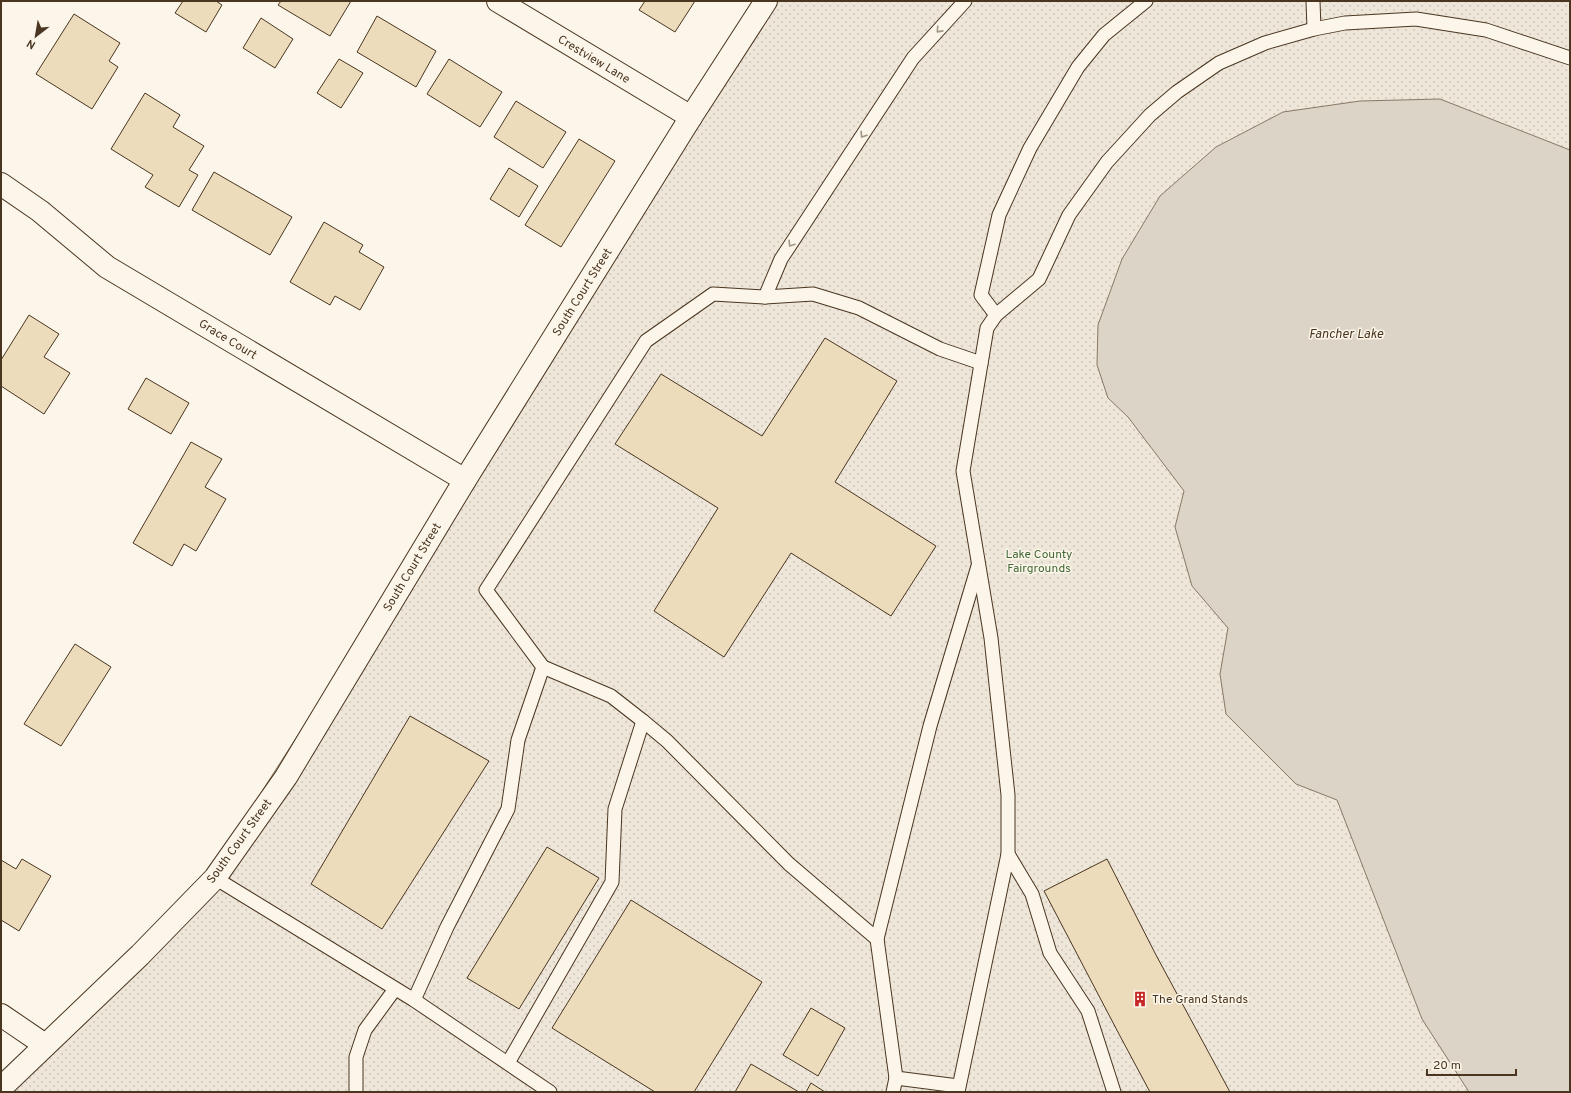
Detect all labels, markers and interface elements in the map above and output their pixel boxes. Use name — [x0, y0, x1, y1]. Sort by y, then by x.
north arrow — [16, 16, 56, 56]
one-way arrow — [936, 25, 943, 33]
street label: Crestview Lane — [554, 32, 633, 88]
text: N — [24, 36, 38, 52]
one-way arrow — [860, 131, 867, 138]
one-way arrow — [789, 239, 796, 246]
street label: South Court Street — [549, 246, 616, 340]
street label: Grace Court — [195, 316, 260, 364]
water label: Fancher Lake — [1309, 327, 1383, 343]
street label: South Court Street — [380, 520, 446, 615]
park label: Lake County Fairgrounds — [1006, 547, 1072, 577]
street label: South Court Street — [204, 796, 276, 887]
building icon: The Grand Stands — [1131, 990, 1149, 1008]
place label: The Grand Stands — [1152, 992, 1248, 1008]
scale bar — [1427, 1051, 1516, 1077]
text: 20 m — [1433, 1058, 1461, 1074]

